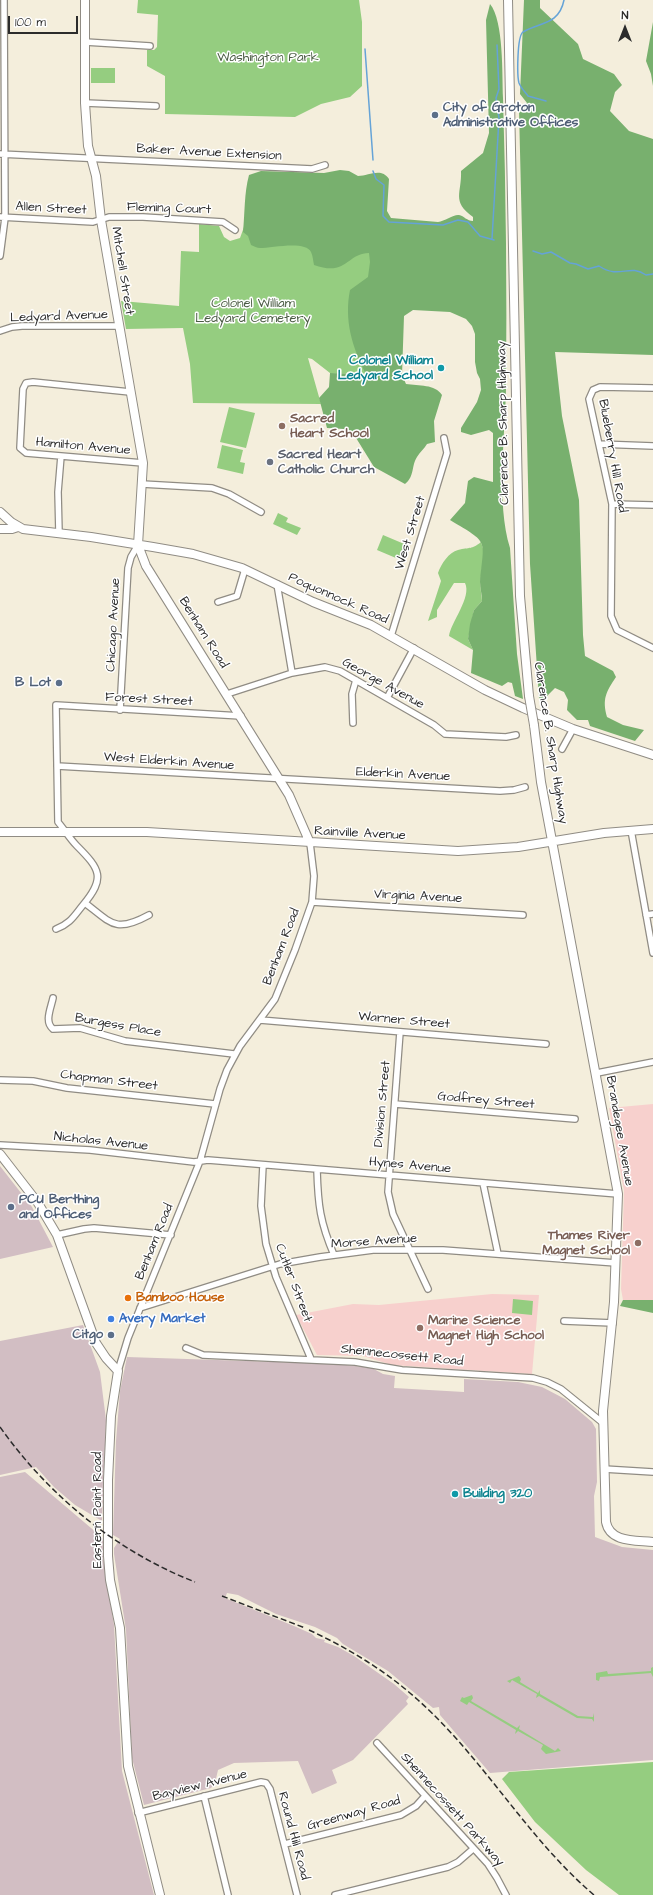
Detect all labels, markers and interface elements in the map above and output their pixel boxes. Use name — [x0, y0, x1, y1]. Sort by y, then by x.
scale bar — [10, 8, 80, 34]
north arrow — [605, 8, 645, 48]
text: N — [622, 8, 628, 23]
text: 100 m — [15, 14, 46, 31]
park label: Washington Park — [217, 50, 319, 66]
place label: City of Groton Administrative Offices — [443, 100, 578, 131]
marker: City of Groton Administrative Offices — [430, 110, 440, 120]
street label: Baker Avenue Extension — [136, 141, 282, 165]
street label: Allen Street — [15, 199, 87, 219]
street label: Fleming Court — [127, 200, 211, 218]
street label: Mitchell Street — [107, 226, 137, 316]
park label: Colonel William Ledyard Cemetery — [195, 296, 311, 327]
street label: Ledyard Avenue — [10, 307, 108, 327]
street label: Clarence B. Sharp Highway — [495, 341, 513, 505]
place label: Colonel William Ledyard School — [338, 353, 433, 384]
marker: Colonel William Ledyard School — [436, 363, 446, 373]
street label: Blueberry Hill Road — [594, 398, 630, 514]
place label: Sacred Heart School — [290, 411, 369, 442]
marker: Sacred Heart School — [277, 421, 287, 431]
street label: Hamilton Avenue — [35, 435, 131, 459]
place label: Sacred Heart Catholic Church — [278, 447, 374, 478]
marker: Sacred Heart Catholic Church — [265, 457, 275, 467]
street label: West Street — [392, 494, 430, 572]
street label: Poquonnock Road — [286, 570, 390, 628]
street label: Chicago Avenue — [104, 578, 124, 672]
street label: Benham Road — [175, 595, 231, 671]
street label: George Avenue — [339, 655, 427, 713]
street label: Clarence B. Sharp Highway — [530, 661, 570, 825]
place label: B Lot — [15, 675, 51, 691]
marker: B Lot — [54, 678, 64, 688]
street label: Forest Street — [105, 690, 193, 710]
street label: West Elderkin Avenue — [103, 750, 235, 774]
street label: Elderkin Avenue — [355, 765, 451, 785]
street label: Rainville Avenue — [314, 824, 406, 844]
street label: Virginia Avenue — [373, 887, 463, 907]
street label: Benham Road — [260, 906, 304, 988]
street label: Warner Street — [357, 1009, 451, 1033]
street label: Burgess Place — [74, 1011, 162, 1041]
street label: Division Street — [371, 1060, 395, 1148]
street label: Chapman Street — [59, 1067, 159, 1095]
street label: Brandegee Avenue — [602, 1075, 636, 1187]
street label: Godfrey Street — [437, 1089, 535, 1113]
street label: Nicholas Avenue — [53, 1129, 149, 1155]
street label: Hynes Avenue — [368, 1155, 452, 1177]
place label: PCU Berthing and Offices — [19, 1192, 99, 1223]
marker: PCU Berthing and Offices — [6, 1202, 16, 1212]
street label: Benham Road — [133, 1202, 177, 1282]
place label: Thames River Magnet School — [542, 1228, 630, 1259]
street label: Morse Avenue — [330, 1231, 418, 1253]
marker: Thames River Magnet School — [633, 1238, 643, 1248]
street label: Cutler Street — [271, 1242, 315, 1324]
place label: Bamboo House — [136, 1290, 224, 1306]
marker: Bamboo House — [123, 1293, 133, 1303]
place label: Avery Market — [119, 1311, 205, 1327]
place label: Marine Science Magnet High School — [428, 1313, 544, 1344]
marker: Avery Market — [106, 1314, 116, 1324]
marker: Marine Science Magnet High School — [415, 1323, 425, 1333]
place label: Citgo — [73, 1327, 103, 1343]
marker: Citgo — [106, 1330, 116, 1340]
street label: Shennecossett Road — [340, 1342, 464, 1370]
street label: Eastern Point Road — [90, 1452, 106, 1568]
place label: Building 320 — [463, 1486, 532, 1502]
marker: Building 320 — [450, 1489, 460, 1499]
street label: Shennecossett Parkway — [397, 1750, 507, 1870]
street label: Bayview Avenue — [151, 1767, 249, 1805]
street label: Round Hill Road — [274, 1790, 312, 1882]
street label: Greenway Road — [306, 1793, 402, 1835]

